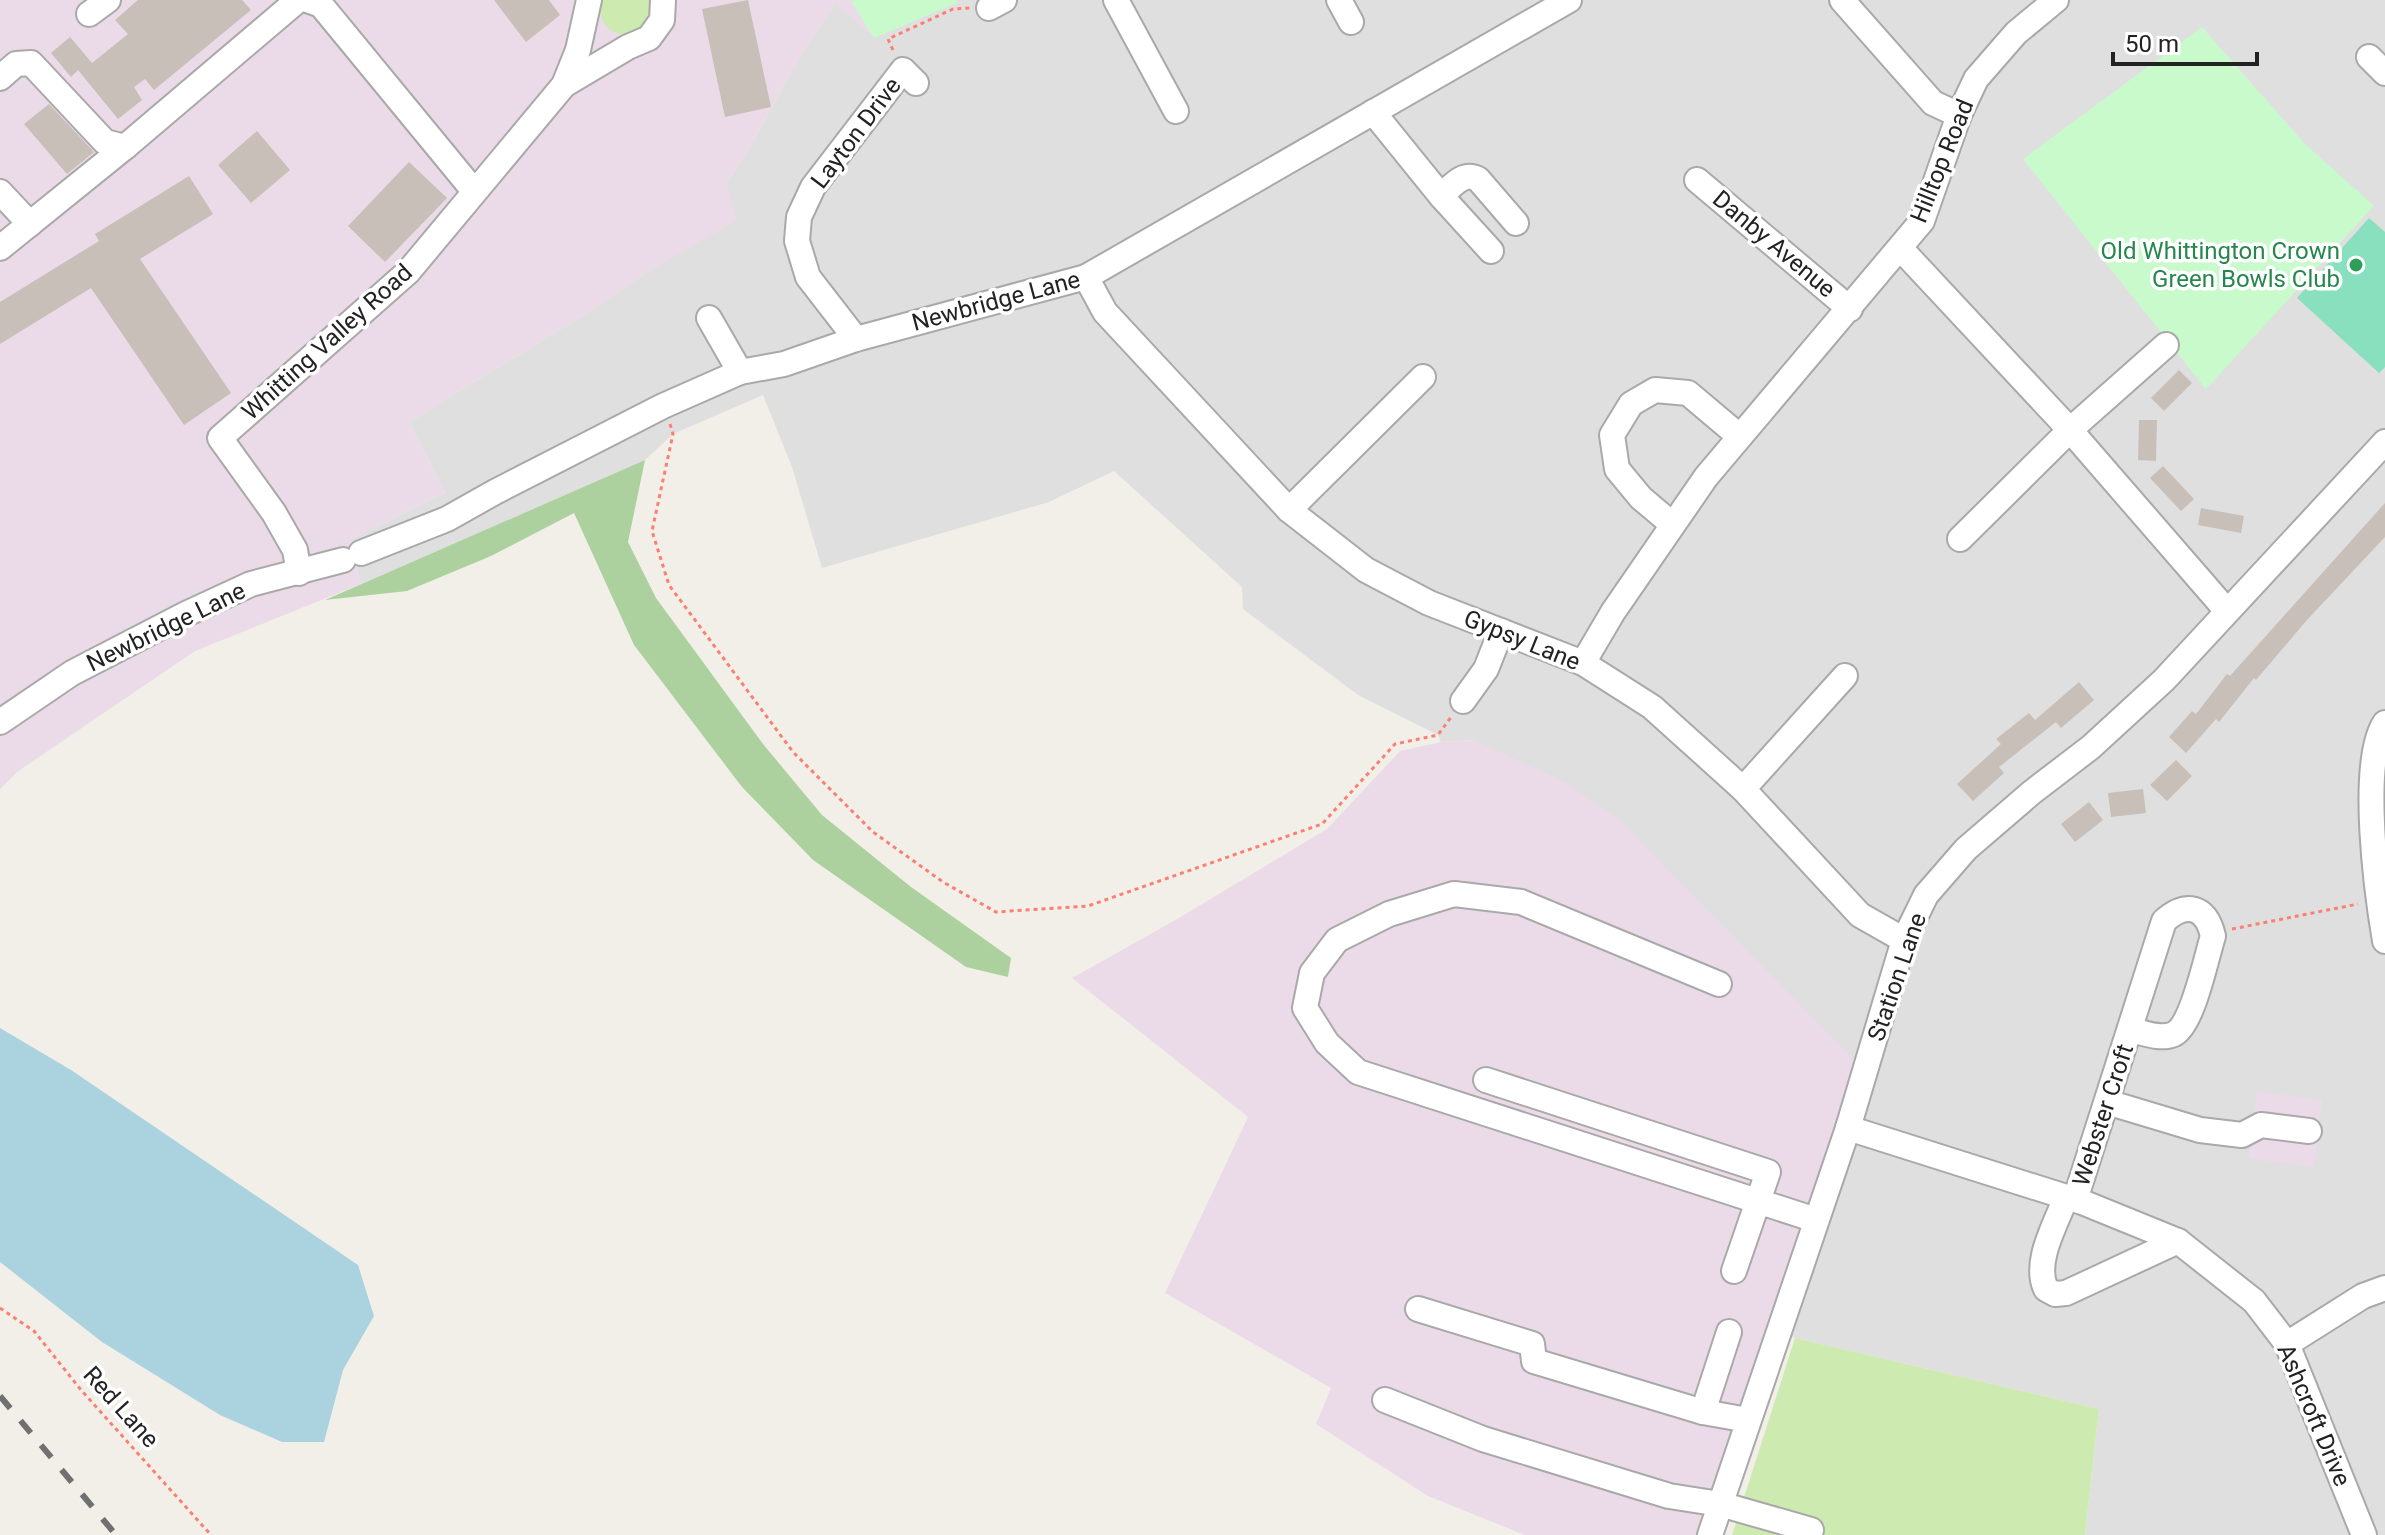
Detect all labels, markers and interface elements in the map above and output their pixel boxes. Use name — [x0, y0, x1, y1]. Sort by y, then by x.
scale bar — [2113, 16, 2257, 66]
text: 50 m — [2125, 30, 2179, 58]
street label: Layton Drive — [805, 72, 907, 194]
street label: Hilltop Road — [1905, 95, 1979, 227]
street label: Danby Avenue — [1707, 185, 1841, 303]
place label: Old Whittington Crown Green Bowls Club — [2101, 237, 2340, 293]
marker: Old Whittington Crown Green Bowls Club — [2347, 256, 2365, 274]
street label: Whitting Valley Road — [236, 258, 418, 426]
street label: Newbridge Lane — [909, 265, 1083, 337]
street label: Newbridge Lane — [82, 577, 250, 677]
street label: Gypsy Lane — [1460, 604, 1584, 676]
street label: Station Lane — [1862, 909, 1932, 1045]
street label: Webster Croft — [2067, 1040, 2139, 1190]
street label: Ashcroft Drive — [2272, 1340, 2356, 1490]
street label: Red Lane — [77, 1361, 165, 1453]

